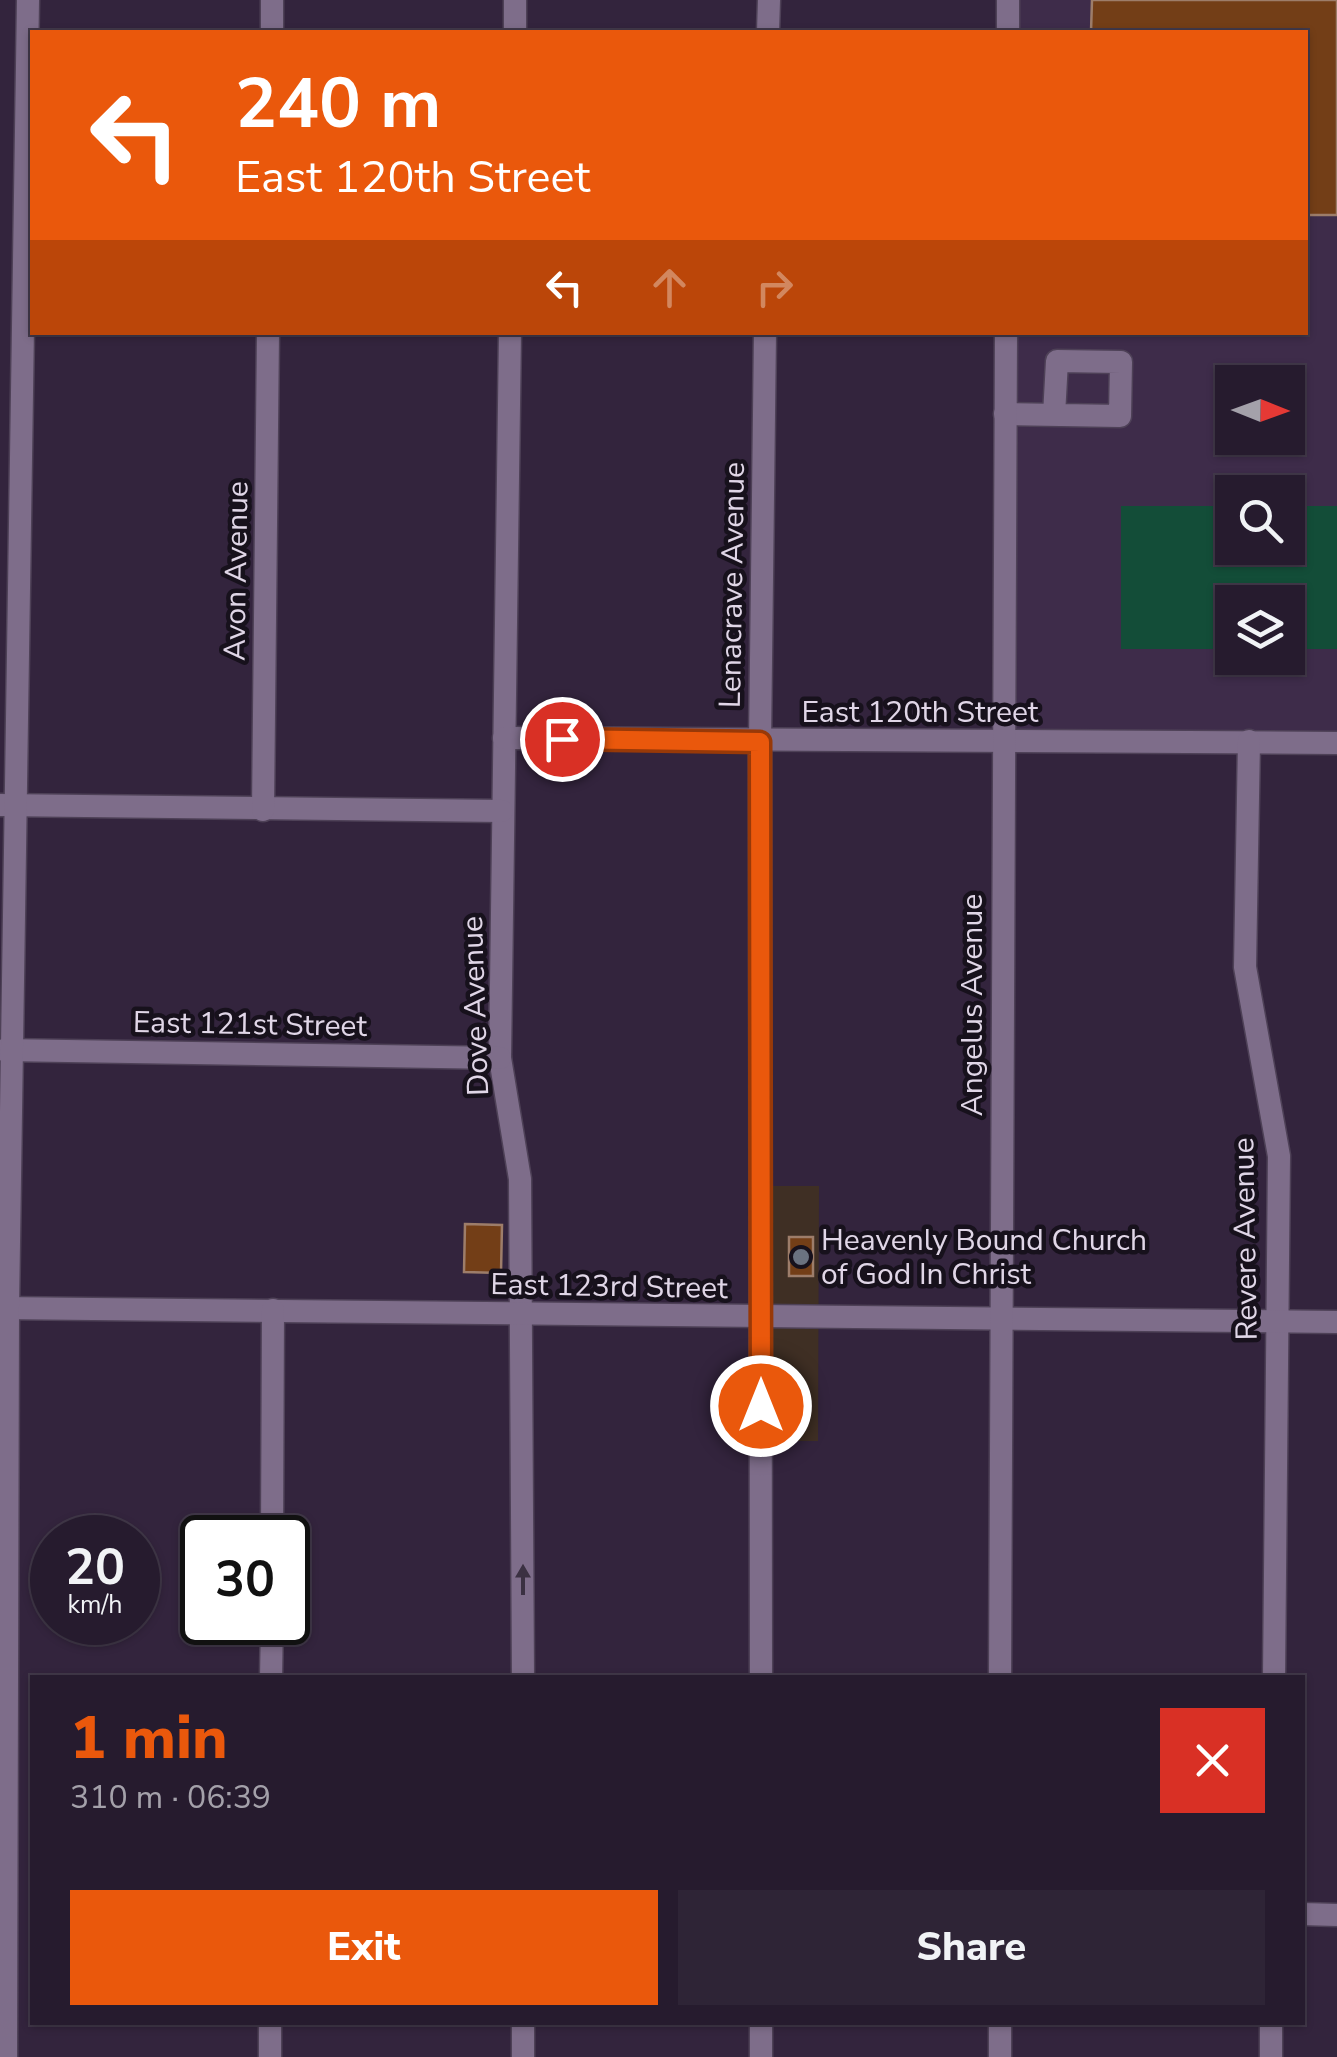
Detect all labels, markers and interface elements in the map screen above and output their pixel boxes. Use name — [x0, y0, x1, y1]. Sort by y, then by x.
text: 240 m — [235, 56, 441, 152]
icon: left — [70, 70, 200, 200]
text: East 120th Street — [235, 147, 590, 208]
icon: left — [537, 260, 592, 315]
icon: ahead — [642, 260, 697, 315]
icon: right — [747, 260, 802, 315]
north arrow — [1215, 365, 1305, 455]
map controls — [1215, 365, 1305, 675]
street label: Lenacrave Avenue — [710, 462, 755, 708]
button: search — [1215, 475, 1305, 565]
street label: Avon Avenue — [214, 481, 259, 661]
button: layers — [1215, 585, 1305, 675]
street label: East 120th Street — [802, 692, 1039, 733]
pin — [520, 697, 605, 782]
icon: arrive — [535, 712, 590, 767]
street label: Angelus Avenue — [952, 894, 993, 1116]
street label: Dove Avenue — [452, 915, 499, 1097]
street label: East 121st Street — [133, 1002, 368, 1047]
street label: Revere Avenue — [1223, 1137, 1268, 1341]
place label: Heavenly Bound Church of God In Christ — [821, 1220, 1147, 1295]
marker: Heavenly Bound Church of God In Christ — [790, 1246, 812, 1268]
street label: East 123rd Street — [490, 1264, 728, 1309]
position arrow — [709, 1354, 813, 1458]
speed limit sign: 30 — [180, 1515, 310, 1645]
text: 20 — [65, 1533, 125, 1602]
one-way arrow — [515, 1564, 531, 1596]
text: km/h — [67, 1588, 123, 1622]
text: 1 min — [70, 1697, 228, 1779]
button: close — [1160, 1708, 1265, 1813]
text: 310 m · 06:39 — [70, 1776, 271, 1819]
button: Exit — [70, 1890, 658, 2005]
button: Share — [678, 1890, 1265, 2005]

